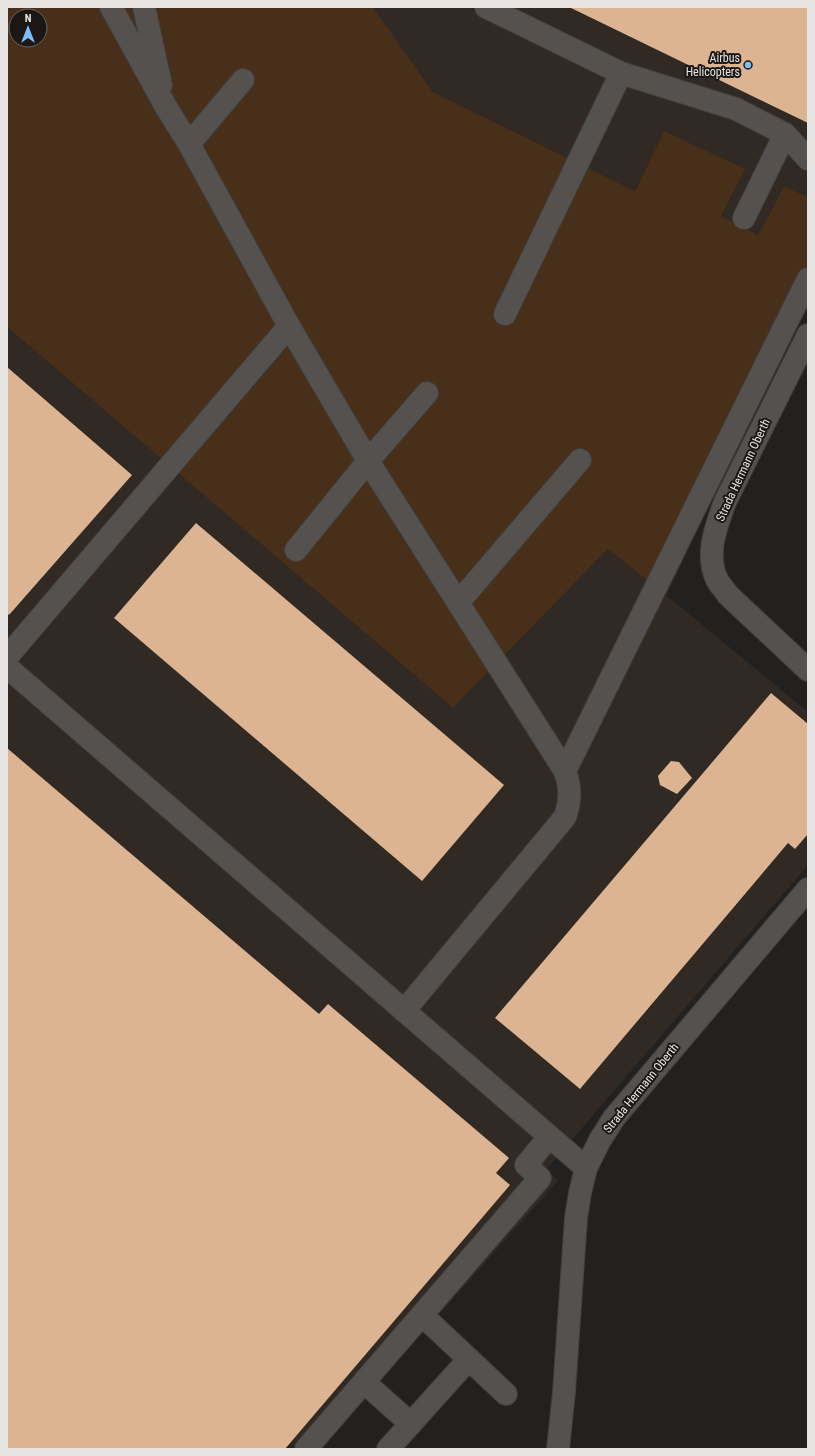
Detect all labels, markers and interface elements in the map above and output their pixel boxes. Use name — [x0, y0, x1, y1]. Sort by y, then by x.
north arrow — [8, 8, 48, 48]
text: N — [25, 12, 32, 25]
place label: Airbus Helicopters — [686, 51, 740, 79]
marker: Airbus Helicopters — [743, 60, 753, 70]
street label: Strada Hermann Oberth — [713, 416, 773, 523]
street label: Strada Hermann Oberth — [601, 1040, 682, 1136]

